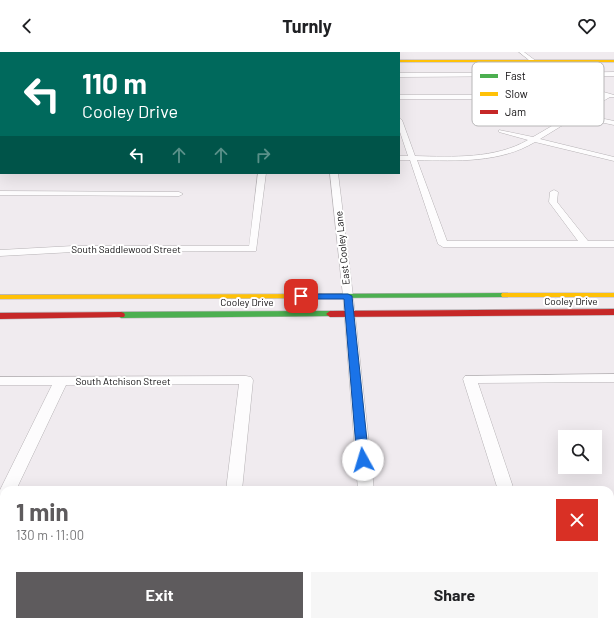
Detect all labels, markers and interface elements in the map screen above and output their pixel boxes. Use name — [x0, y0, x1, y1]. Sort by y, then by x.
icon: back — [16, 15, 38, 37]
text: Turnly — [282, 15, 332, 37]
icon: heart — [576, 15, 598, 37]
legend — [472, 62, 604, 126]
text: 110 m — [82, 66, 147, 100]
icon: left — [16, 68, 68, 120]
text: Fast — [505, 69, 526, 82]
text: Slow — [505, 87, 528, 100]
text: Cooley Drive — [82, 100, 178, 122]
text: Jam — [505, 105, 526, 118]
icon: left — [126, 144, 148, 166]
icon: ahead — [168, 144, 190, 166]
icon: ahead — [210, 144, 232, 166]
icon: right — [252, 144, 274, 166]
street label: East Cooley Lane — [332, 211, 352, 285]
street label: South Saddlewood Street — [71, 243, 181, 255]
pin — [284, 279, 318, 313]
icon: arrive — [290, 285, 312, 307]
street label: Cooley Drive — [544, 295, 598, 307]
street label: Cooley Drive — [220, 296, 274, 308]
street label: South Atchison Street — [75, 375, 171, 387]
map controls — [558, 430, 602, 474]
button: search — [558, 430, 602, 474]
position arrow — [342, 439, 384, 481]
text: 1 min — [16, 497, 69, 526]
button: close — [556, 499, 598, 541]
text: 130 m · 11:00 — [16, 527, 84, 543]
button: Exit — [16, 572, 303, 618]
button: Share — [311, 572, 598, 618]

